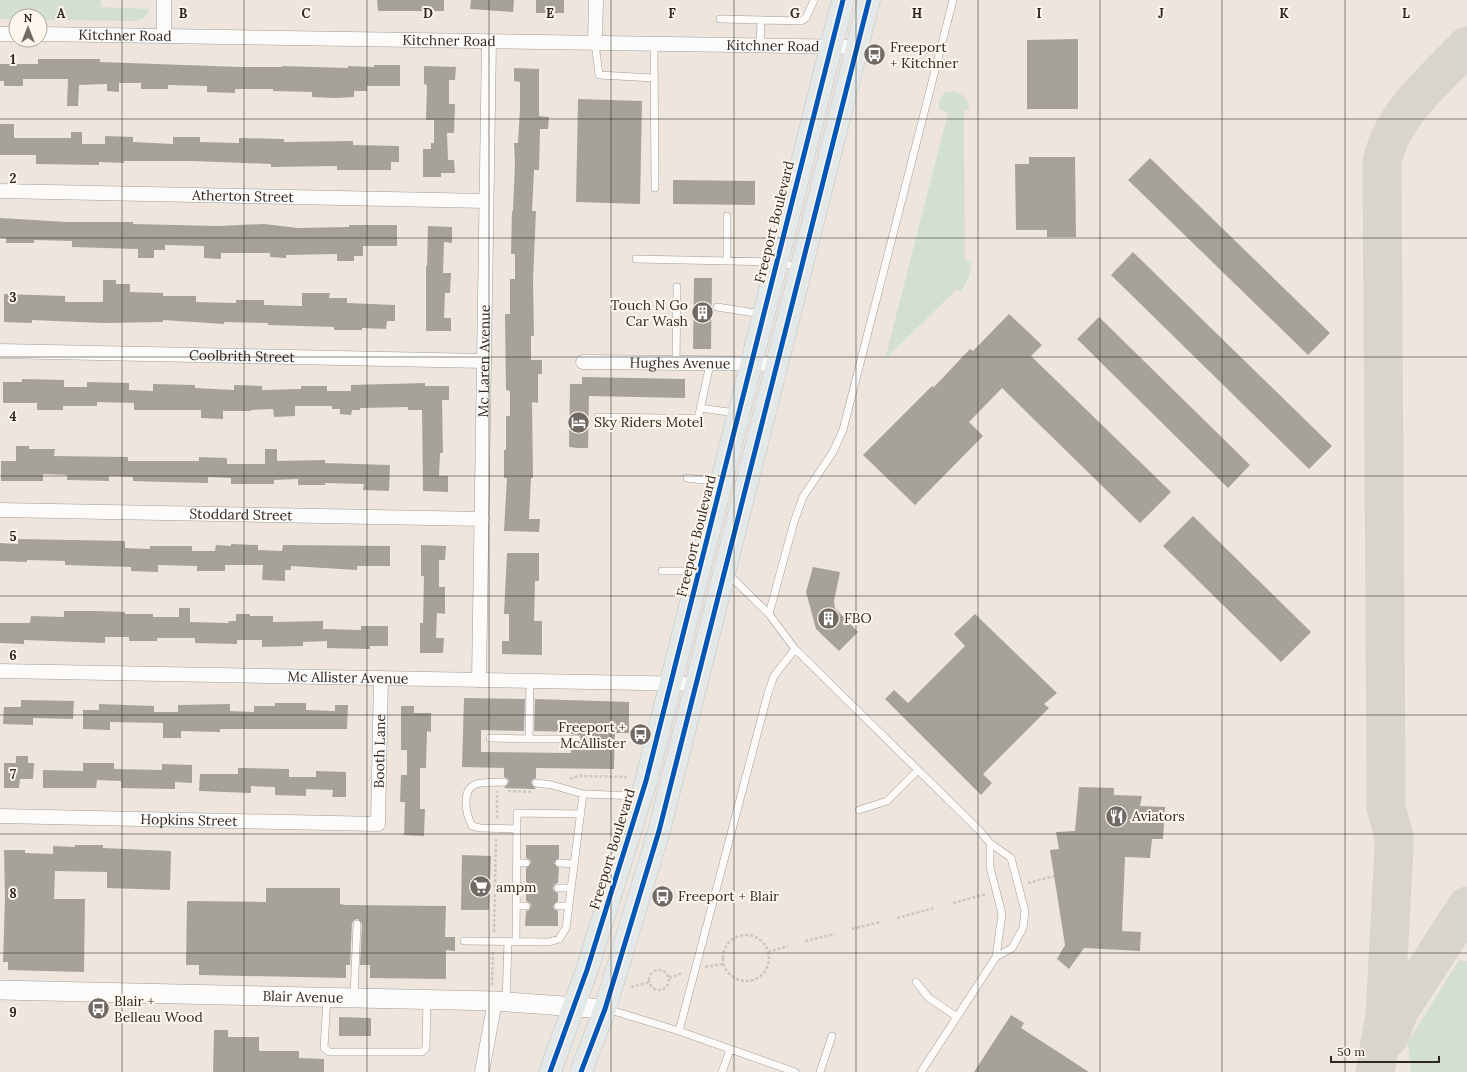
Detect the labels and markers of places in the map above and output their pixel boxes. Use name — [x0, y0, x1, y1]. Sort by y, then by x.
place label: Freeport + Kitchner — [890, 38, 958, 72]
bus stop icon: Freeport + Kitchner — [861, 42, 887, 68]
place label: Touch N Go Car Wash — [610, 296, 688, 330]
building icon: Touch N Go Car Wash — [690, 300, 716, 326]
hotel icon: Sky Riders Motel — [566, 409, 592, 435]
place label: Sky Riders Motel — [594, 413, 703, 431]
building icon: FBO — [816, 605, 842, 631]
place label: FBO — [844, 609, 872, 627]
place label: Freeport + McAllister — [558, 718, 626, 752]
bus stop icon: Freeport + McAllister — [628, 722, 654, 748]
restaurant icon: Aviators — [1103, 803, 1129, 829]
place label: Aviators — [1131, 807, 1185, 825]
supermarket icon: ampm — [467, 874, 493, 900]
place label: ampm — [496, 878, 537, 896]
bus stop icon: Freeport + Blair — [649, 883, 675, 909]
place label: Freeport + Blair — [678, 887, 779, 905]
place label: Blair + Belleau Wood — [114, 992, 203, 1026]
bus stop icon: Blair + Belleau Wood — [86, 996, 112, 1022]

